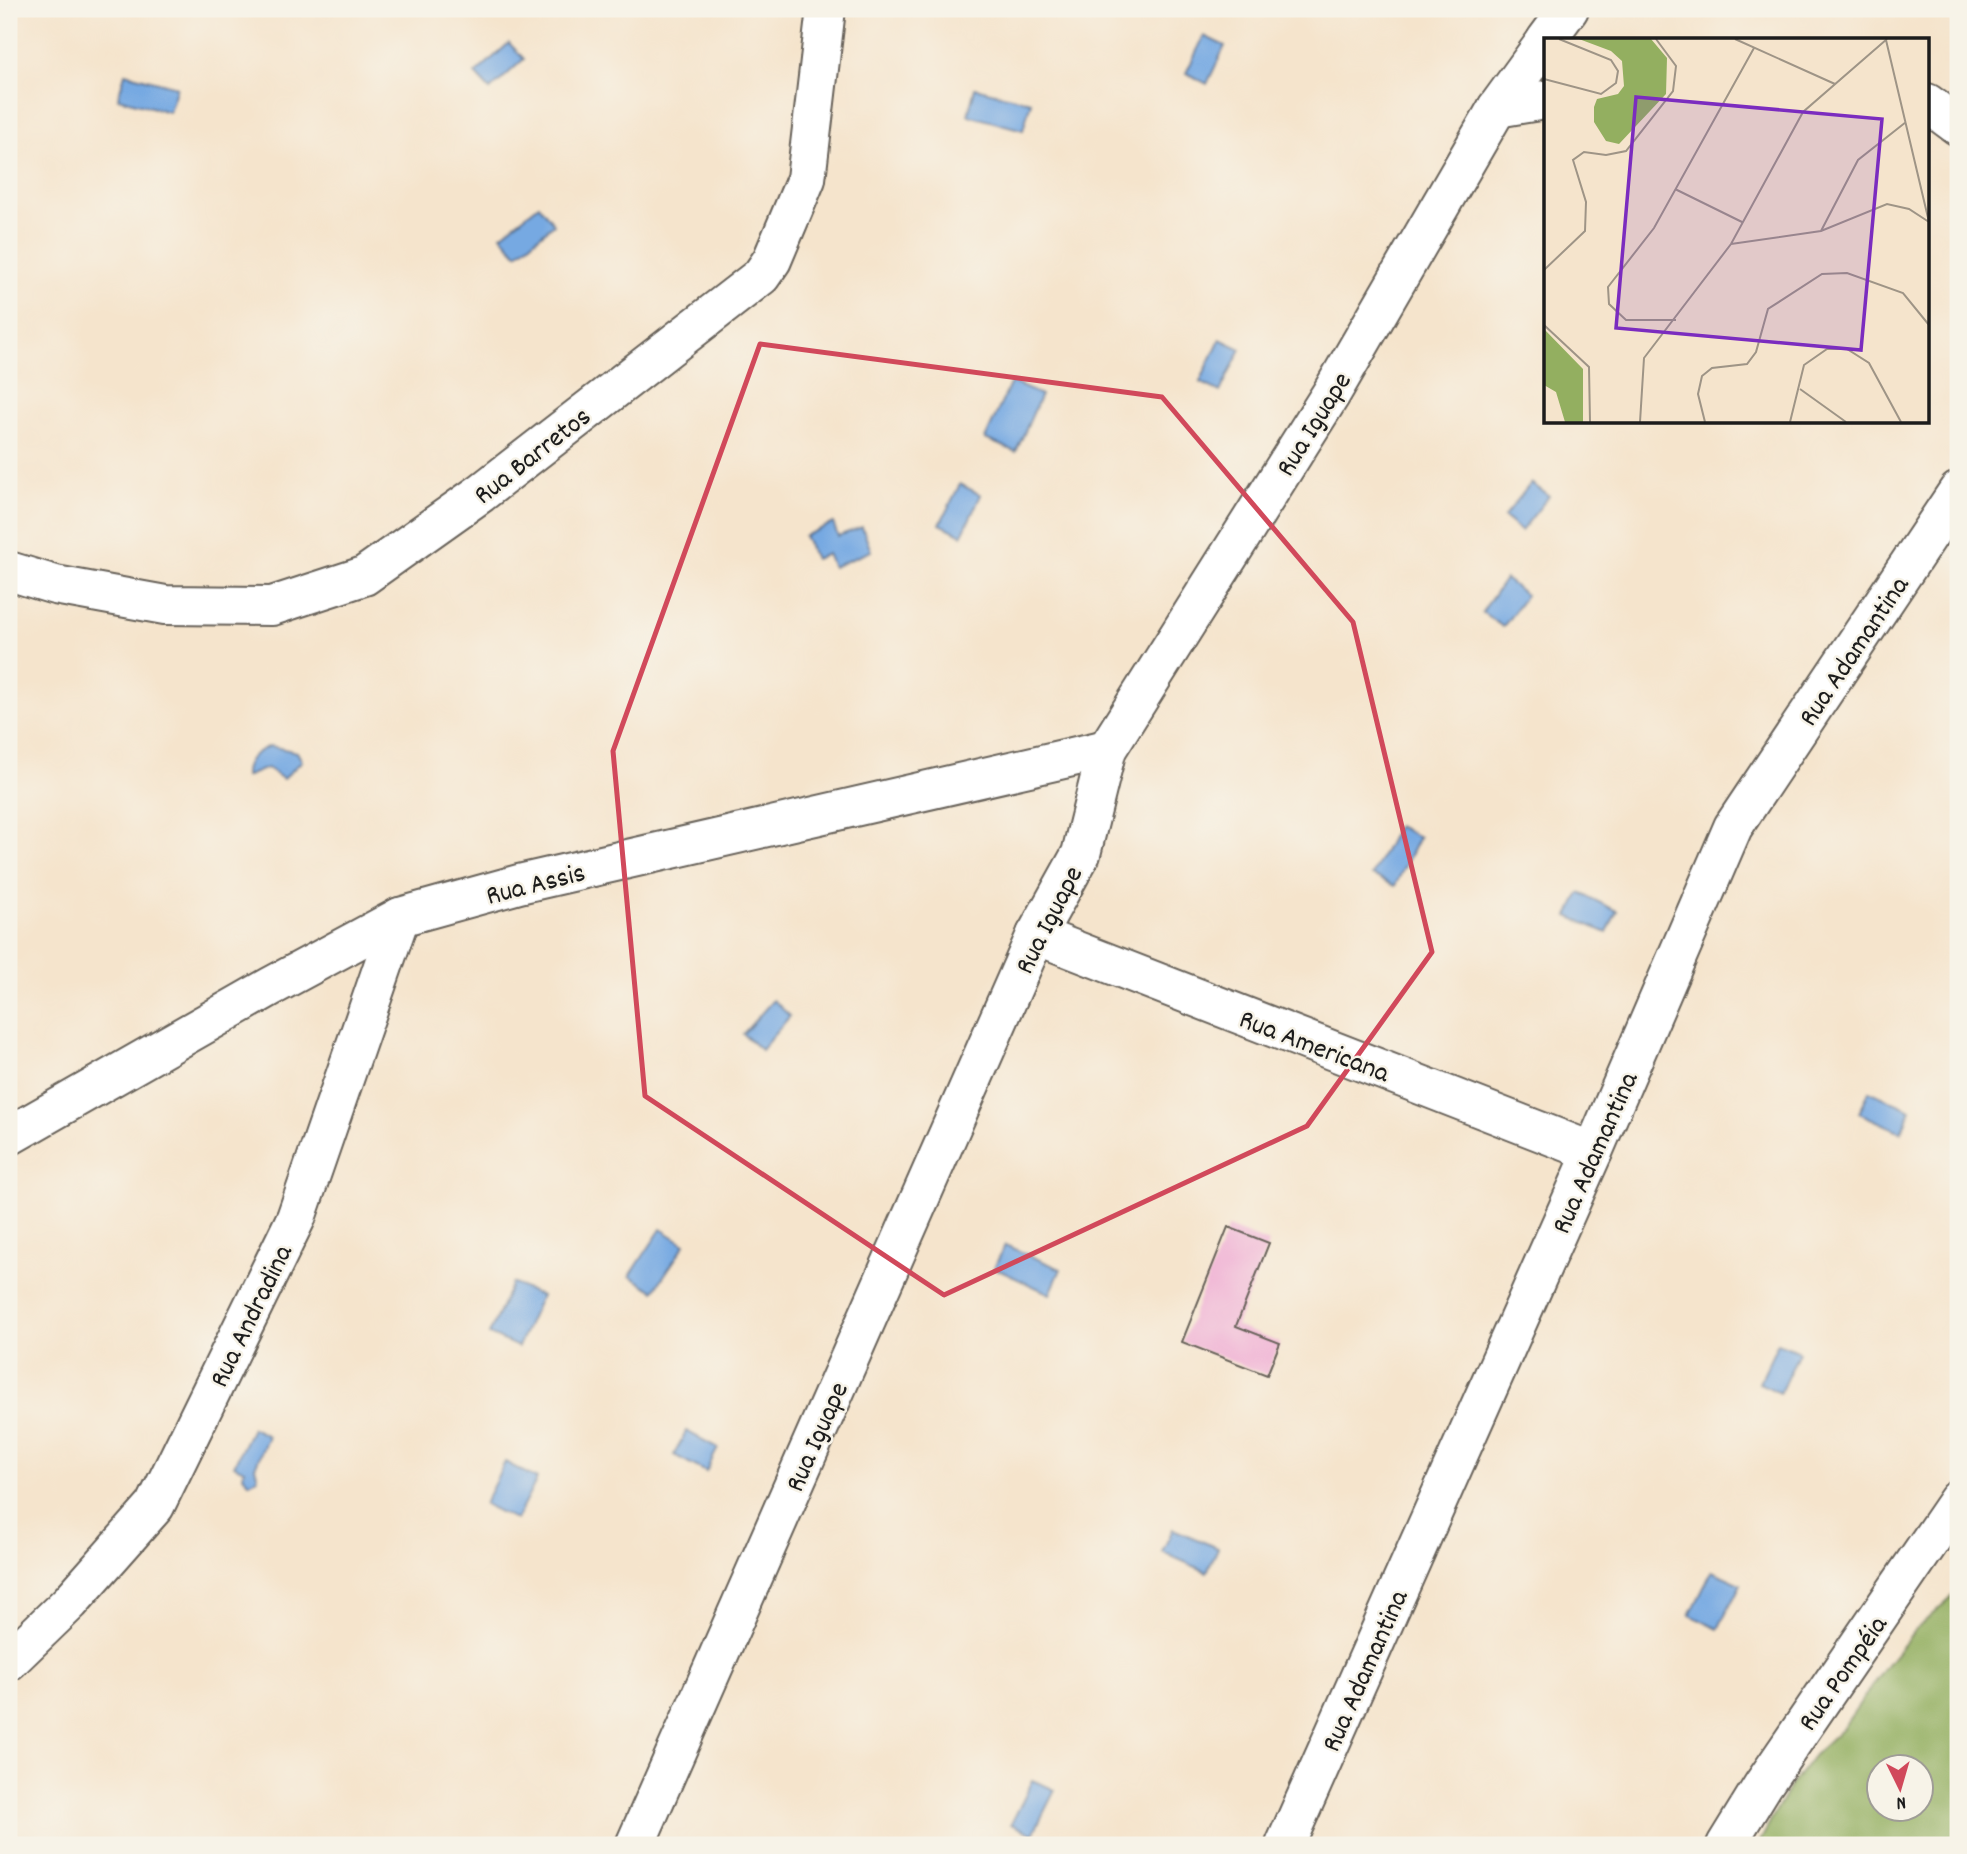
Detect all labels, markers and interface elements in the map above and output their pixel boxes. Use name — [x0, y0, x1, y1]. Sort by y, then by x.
inset map — [1544, 38, 1928, 424]
street label: Rua Iguape — [1268, 366, 1364, 486]
street label: Rua Barretos — [467, 399, 601, 517]
street label: Rua Adamantina — [1791, 569, 1922, 736]
street label: Rua Assis — [482, 855, 590, 918]
street label: Rua Iguape — [1007, 860, 1096, 982]
street label: Rua Americana — [1232, 1002, 1395, 1096]
street label: Rua Adamantina — [1544, 1066, 1651, 1241]
street label: Rua Andradina — [202, 1238, 306, 1395]
street label: Rua Iguape — [778, 1377, 862, 1499]
street label: Rua Adamantina — [1314, 1584, 1421, 1759]
street label: Rua Pompéia — [1791, 1608, 1900, 1741]
north arrow — [1866, 1752, 1936, 1822]
text: N — [1895, 1788, 1907, 1815]

